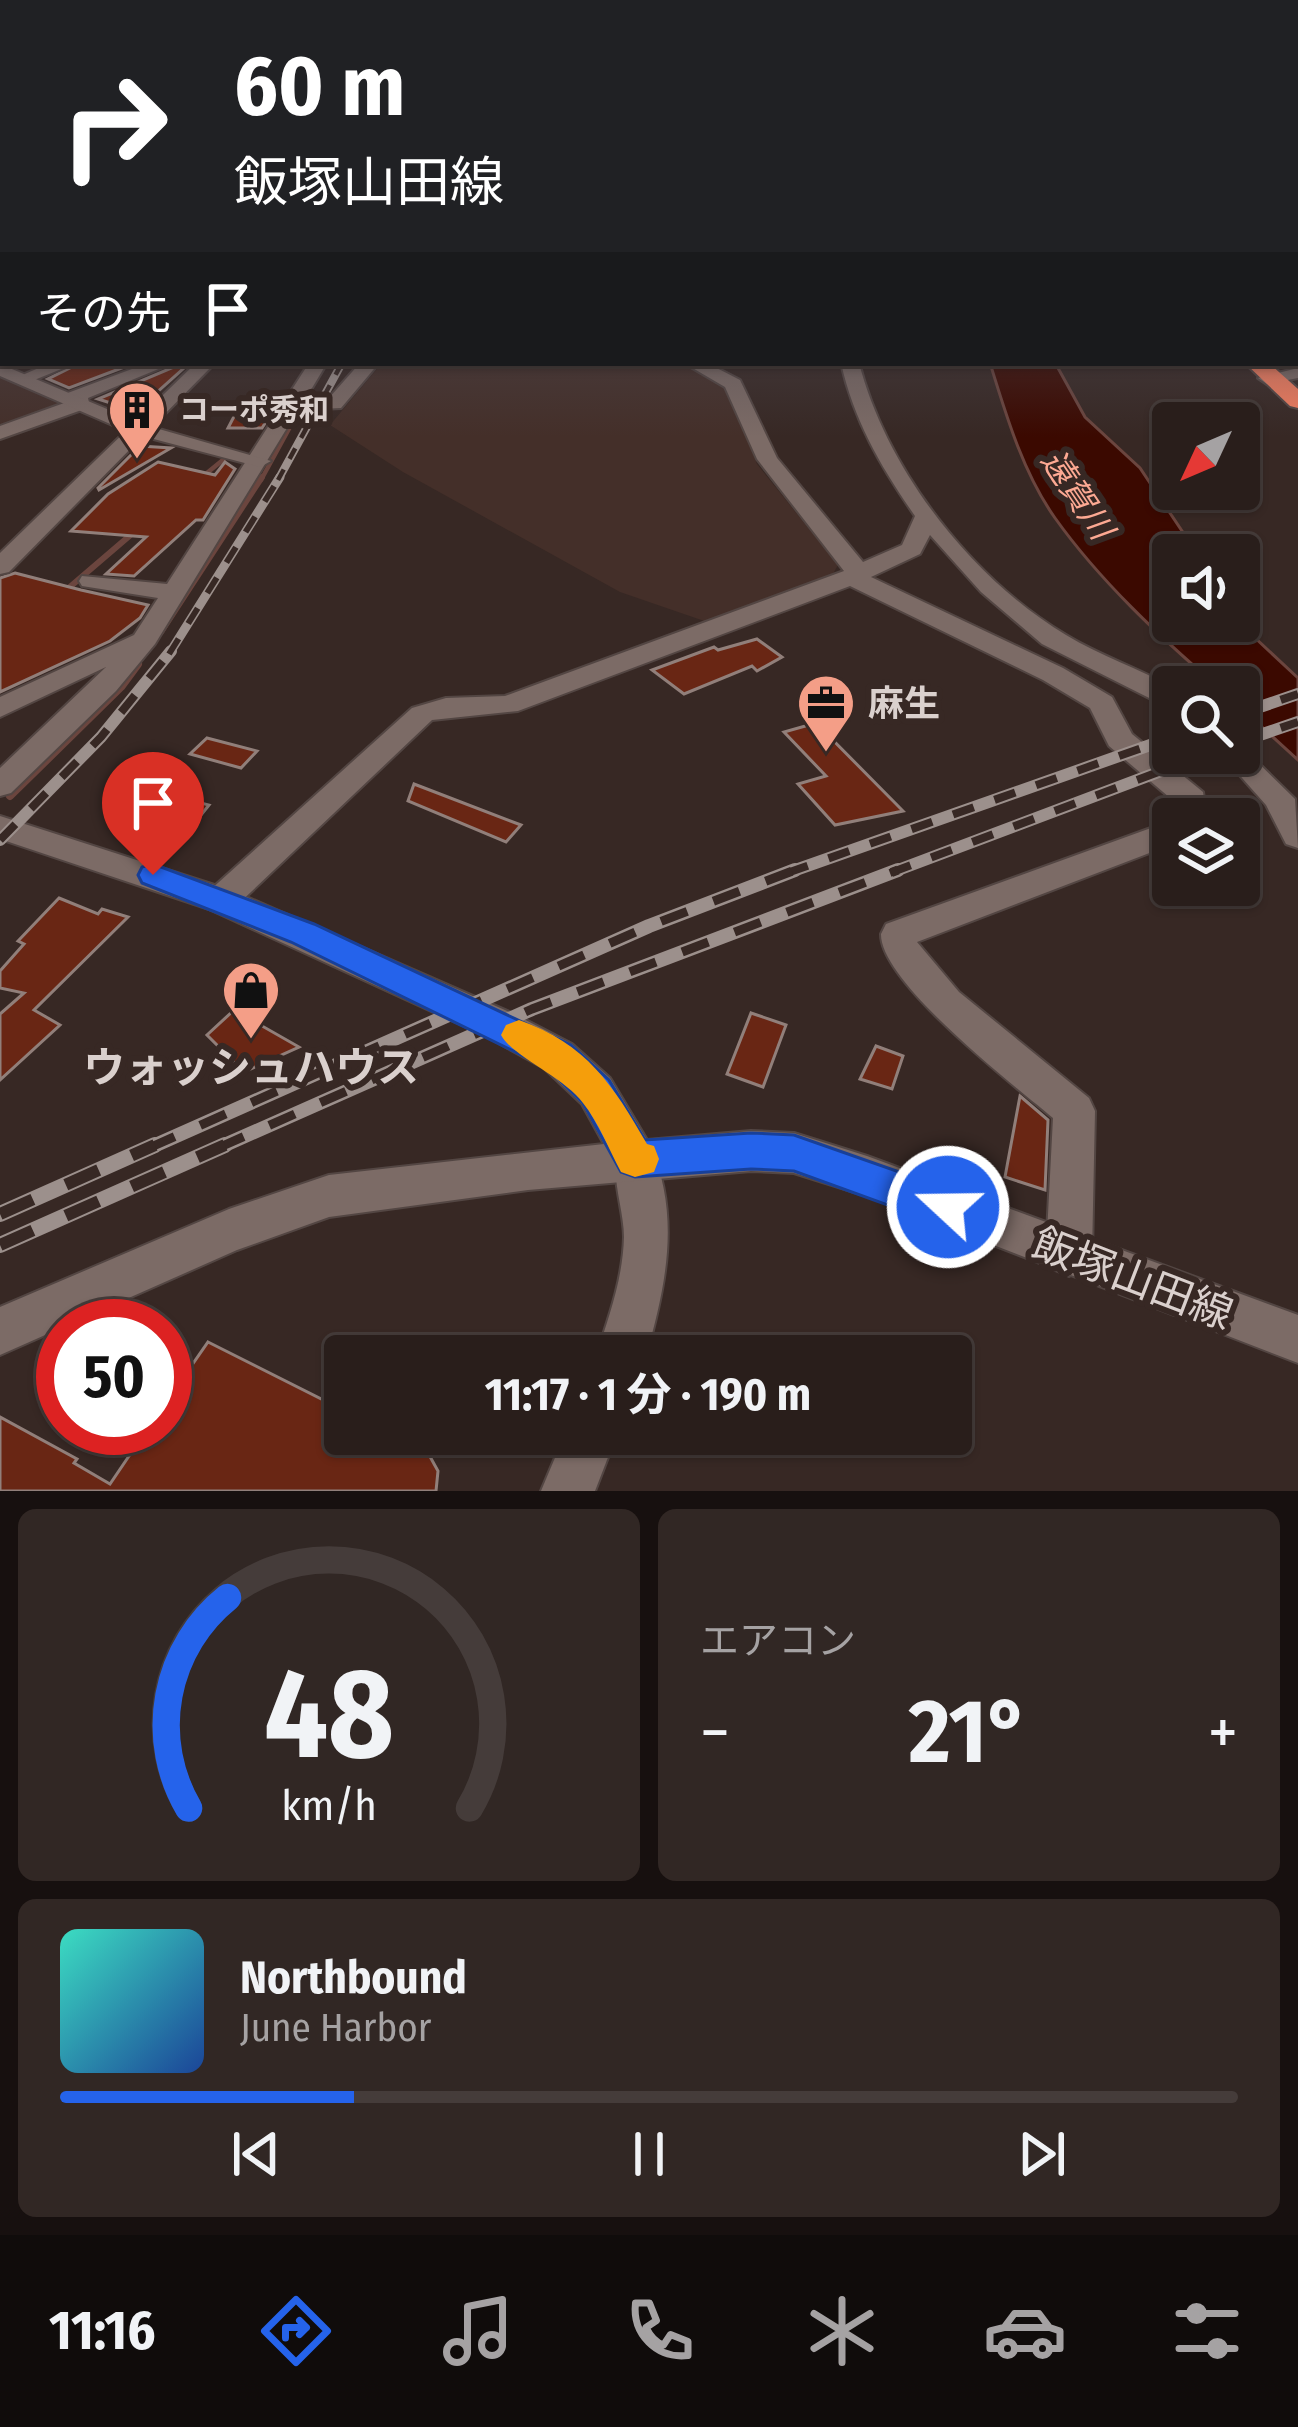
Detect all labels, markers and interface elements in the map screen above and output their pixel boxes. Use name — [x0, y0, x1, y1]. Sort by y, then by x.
text: 60 m — [234, 36, 405, 137]
icon: right — [36, 48, 192, 204]
text: 飯塚山田線 — [234, 151, 504, 215]
icon: arrive — [195, 276, 261, 342]
text: その先 — [36, 287, 171, 341]
building icon: コーポ秀和 — [106, 379, 168, 461]
place label: コーポ秀和 — [179, 392, 329, 428]
north arrow — [1152, 402, 1260, 510]
map controls — [1152, 402, 1260, 906]
water label: 遠賀川 — [1033, 442, 1123, 549]
button: sound — [1152, 534, 1260, 642]
button: search — [1152, 666, 1260, 774]
office icon: 麻生 — [795, 672, 857, 754]
place label: 麻生 — [868, 682, 940, 726]
pin — [102, 752, 204, 875]
icon: arrive — [120, 770, 186, 836]
button: layers — [1152, 798, 1260, 906]
shop icon: ウォッシュハウス — [220, 959, 282, 1041]
place label: ウォッシュハウス — [83, 1043, 419, 1093]
position arrow — [885, 1144, 1011, 1270]
street label: 飯塚山田線 — [1026, 1218, 1240, 1340]
speed limit sign: 50 — [36, 1299, 192, 1455]
text: 11:17 · 1 分 · 190 m — [485, 1368, 811, 1422]
text: エアコン — [700, 1618, 856, 1664]
text: 48 — [264, 1640, 394, 1790]
text: 21° — [909, 1678, 1029, 1786]
text: − — [700, 1693, 730, 1772]
text: + — [1208, 1693, 1238, 1772]
text: km/h — [281, 1780, 377, 1831]
text: Northbound — [240, 1951, 467, 2005]
text: June Harbor — [240, 2005, 431, 2051]
icon: previous — [223, 2121, 289, 2187]
icon: pause — [616, 2121, 682, 2187]
icon: next — [1009, 2121, 1075, 2187]
icon: directions — [254, 2289, 338, 2373]
icon: music — [436, 2289, 520, 2373]
icon: phone — [618, 2289, 702, 2373]
icon: climate — [800, 2289, 884, 2373]
icon: car — [983, 2289, 1067, 2373]
icon: filters — [1165, 2289, 1249, 2373]
text: 11:16 — [49, 2299, 155, 2363]

